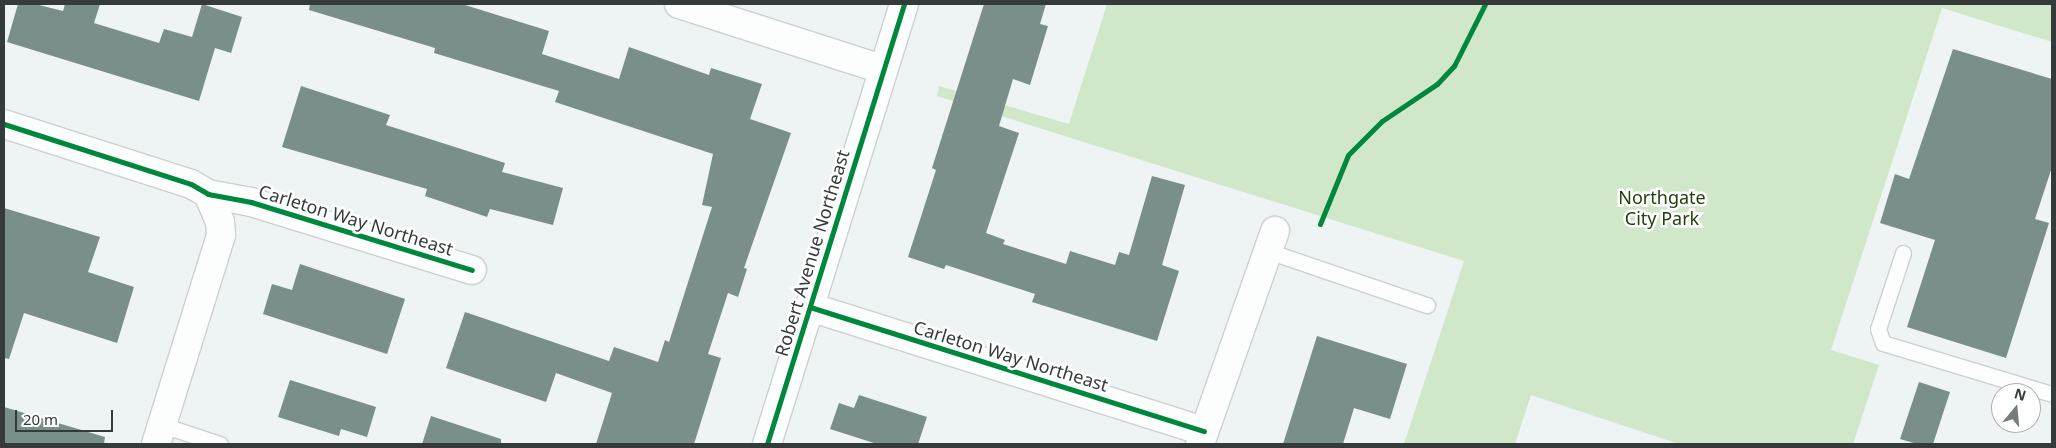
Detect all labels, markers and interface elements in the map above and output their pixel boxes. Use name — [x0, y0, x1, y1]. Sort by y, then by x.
street label: Robert Avenue Northeast — [770, 147, 854, 359]
street label: Carleton Way Northeast — [256, 180, 456, 260]
park label: Northgate City Park — [1618, 187, 1706, 230]
street label: Carleton Way Northeast — [911, 316, 1111, 396]
north arrow — [1991, 383, 2041, 433]
text: N — [2012, 383, 2028, 405]
scale bar — [18, 400, 115, 432]
text: 20 m — [23, 409, 58, 429]

